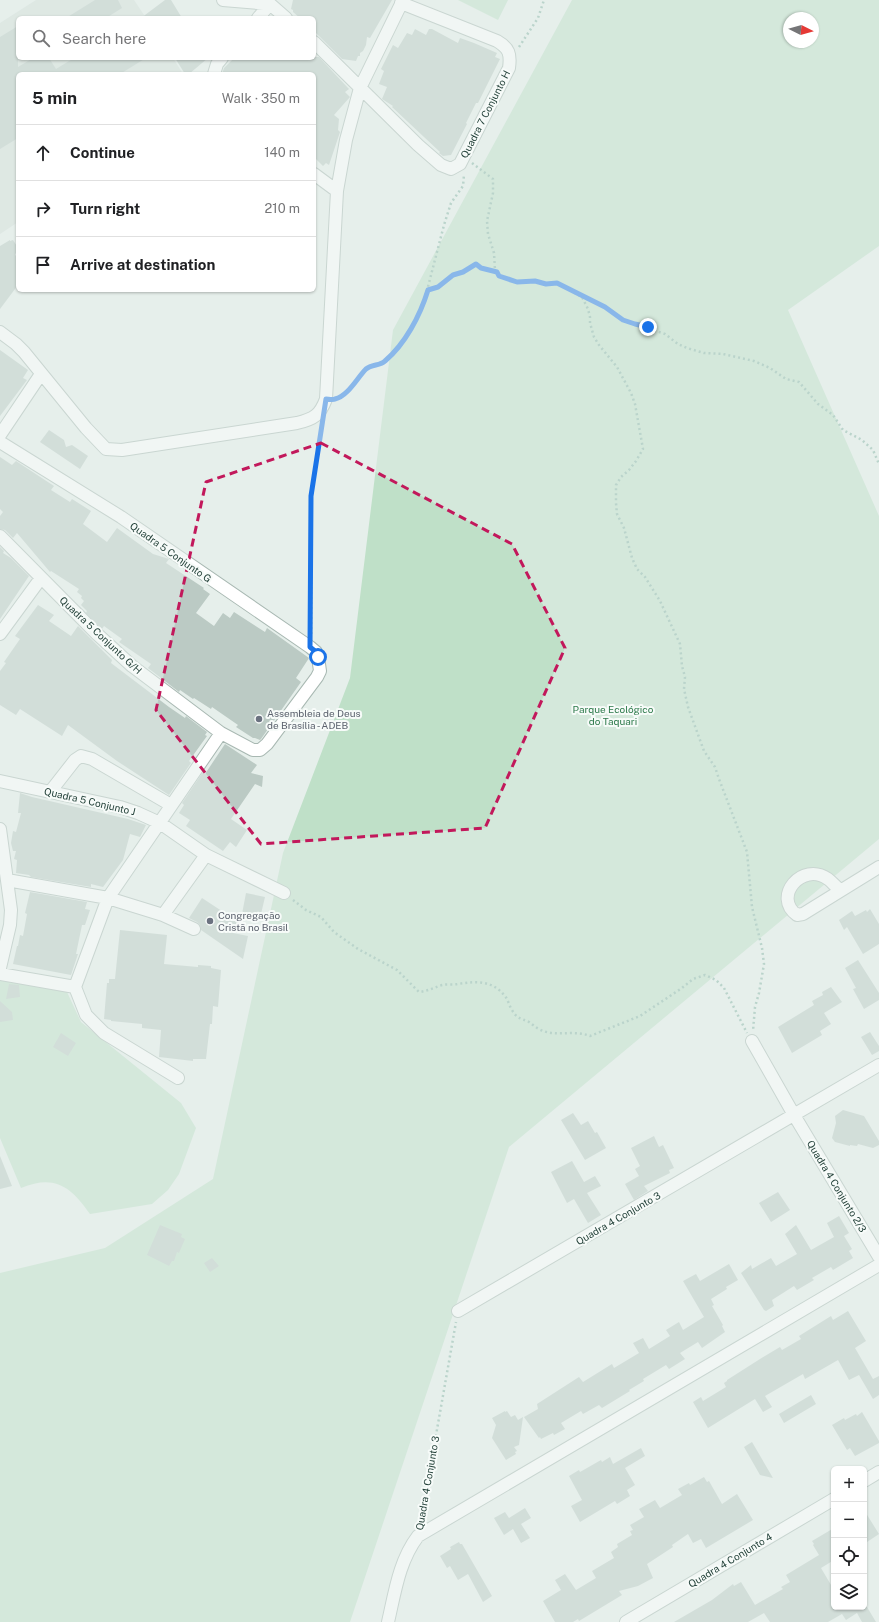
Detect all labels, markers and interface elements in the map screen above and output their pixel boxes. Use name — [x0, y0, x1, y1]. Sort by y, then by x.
north arrow — [783, 12, 819, 48]
search box — [16, 16, 316, 60]
icon: search — [30, 27, 52, 49]
text: Search here — [62, 30, 146, 47]
street label: Quadra 7 Conjunto H — [458, 68, 512, 160]
text: 5 min — [32, 88, 77, 108]
text: Walk · 350 m — [222, 91, 300, 106]
icon: ahead — [32, 142, 54, 164]
text: Continue — [70, 144, 135, 161]
text: 140 m — [264, 145, 300, 160]
icon: right — [32, 198, 54, 220]
text: Turn right — [70, 200, 140, 217]
text: 210 m — [265, 201, 300, 216]
icon: arrive — [32, 254, 54, 276]
text: Arrive at destination — [70, 256, 215, 273]
route end — [639, 318, 657, 336]
street label: Quadra 5 Conjunto G — [128, 519, 214, 585]
street label: Quadra 5 Conjunto G/H — [57, 594, 145, 676]
route start — [309, 648, 327, 666]
park label: Parque Ecológico do Taquari — [573, 703, 654, 727]
place label: Assembleia de Deus de Brasília - ADEB — [267, 707, 361, 731]
marker: Assembleia de Deus de Brasília - ADEB — [254, 714, 264, 724]
street label: Quadra 5 Conjunto J — [43, 785, 137, 817]
place label: Congregação Cristã no Brasil — [218, 909, 288, 933]
marker: Congregação Cristã no Brasil — [205, 916, 215, 926]
street label: Quadra 4 Conjunto 2/3 — [805, 1138, 869, 1234]
street label: Quadra 4 Conjunto 3 — [574, 1189, 662, 1247]
street label: Quadra 4 Conjunto 3 — [413, 1435, 441, 1531]
map controls — [831, 1466, 867, 1610]
button: + — [831, 1466, 867, 1502]
button: − — [831, 1502, 867, 1538]
street label: Quadra 4 Conjunto 4 — [686, 1530, 774, 1590]
button: locate — [831, 1538, 867, 1574]
button: layers — [831, 1574, 867, 1610]

